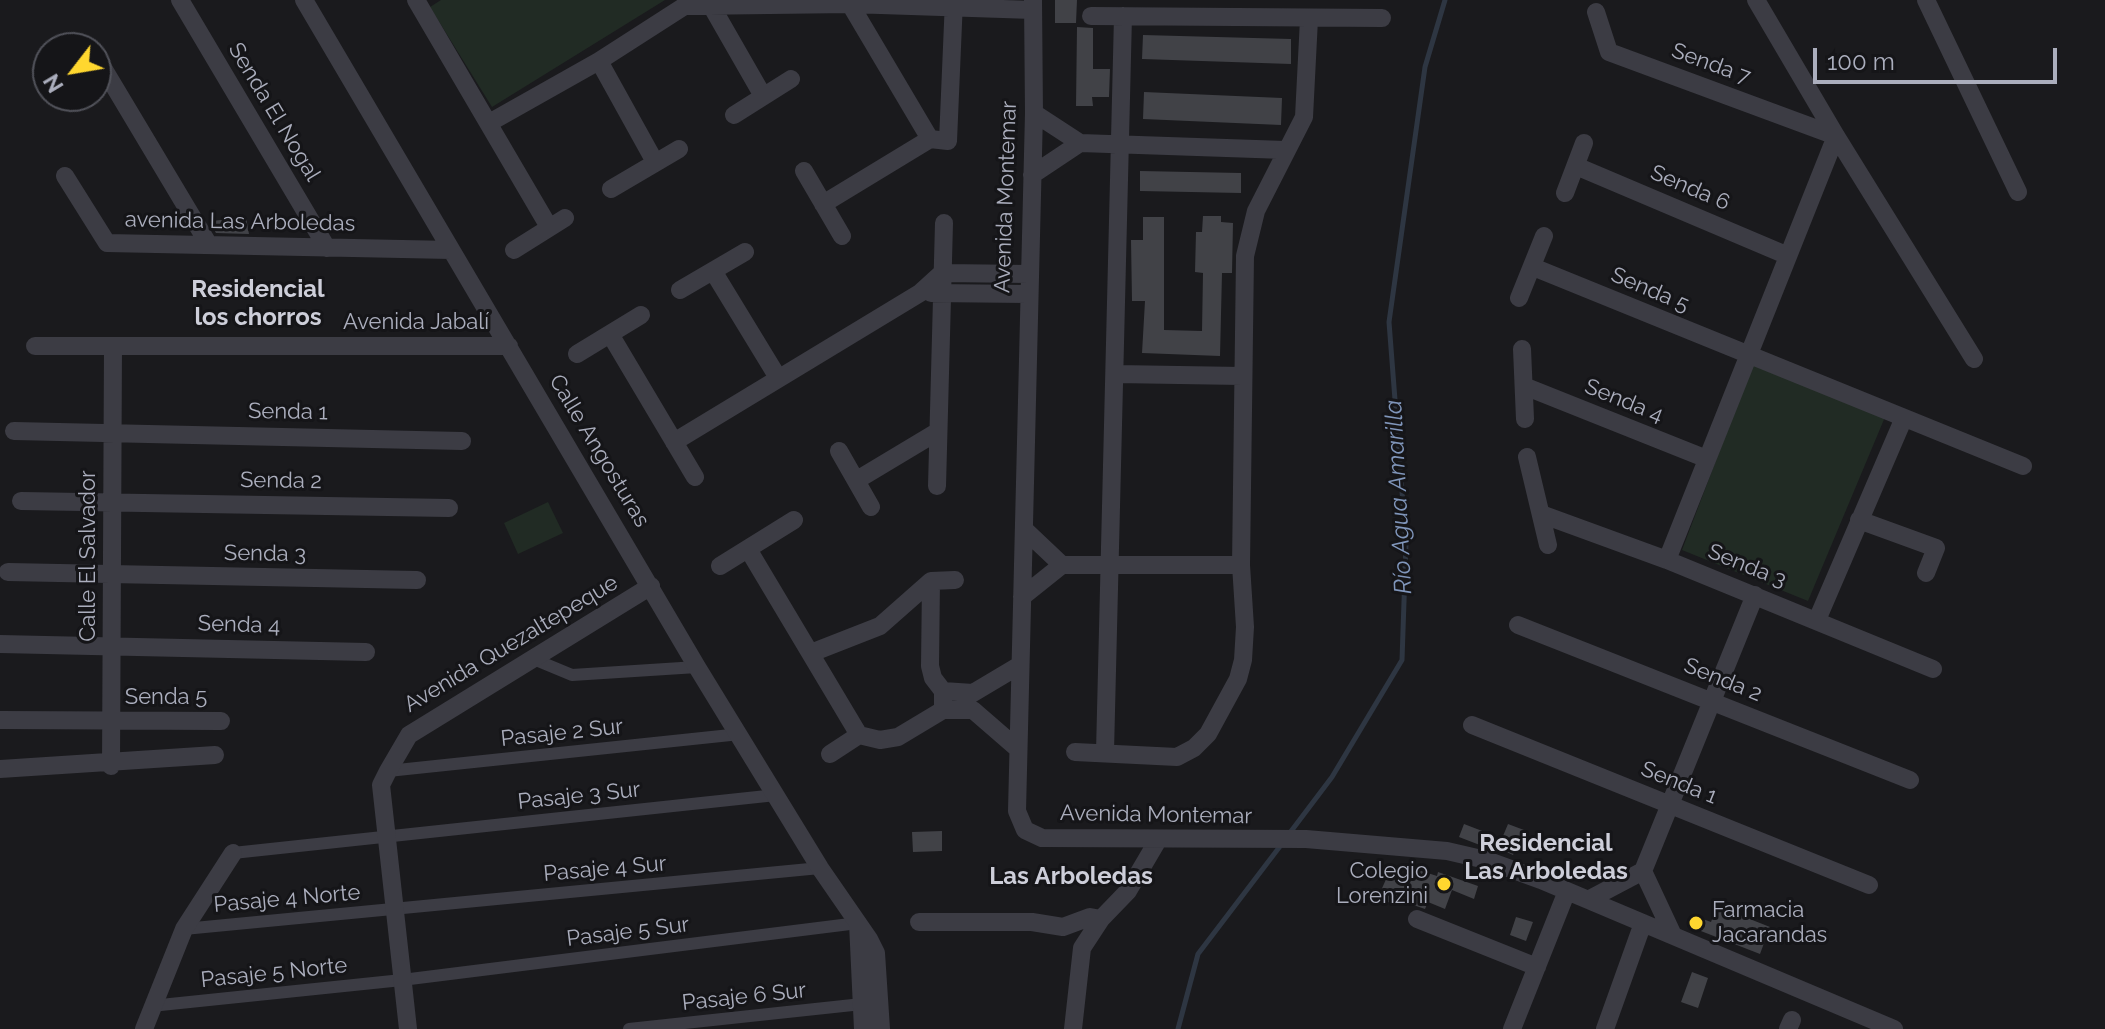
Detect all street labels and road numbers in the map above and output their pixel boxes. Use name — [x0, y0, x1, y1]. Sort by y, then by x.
street label: Senda El Nogal — [222, 38, 326, 186]
street label: Senda 7 — [1668, 38, 1754, 90]
street label: Avenida Montemar — [989, 100, 1023, 294]
street label: Senda 6 — [1646, 160, 1734, 216]
street label: avenida Las Arboledas — [125, 207, 355, 237]
street label: Senda 5 — [1607, 262, 1693, 318]
street label: Avenida Jabalí — [343, 309, 489, 335]
street label: Calle Angosturas — [543, 370, 655, 532]
street label: Senda 4 — [1581, 373, 1667, 429]
street label: Senda 1 — [248, 398, 328, 426]
street label: Senda 2 — [240, 467, 322, 495]
street label: Calle El Salvador — [75, 470, 101, 642]
street label: Senda 3 — [1704, 538, 1790, 594]
street label: Senda 3 — [224, 540, 306, 568]
street label: Avenida Quezaltepeque — [399, 570, 623, 718]
street label: Senda 4 — [197, 610, 281, 640]
street label: Senda 2 — [1680, 652, 1766, 708]
street label: Senda 5 — [125, 684, 207, 710]
street label: Pasaje 2 Sur — [500, 713, 624, 753]
street label: Senda 1 — [1637, 756, 1721, 810]
street label: Pasaje 3 Sur — [516, 776, 642, 816]
street label: Avenida Montemar — [1060, 800, 1252, 830]
street label: Pasaje 4 Sur — [542, 850, 668, 888]
street label: Pasaje 4 Norte — [213, 879, 361, 919]
street label: Pasaje 5 Sur — [565, 911, 691, 953]
street label: Pasaje 5 Norte — [200, 952, 348, 994]
street label: Pasaje 6 Sur — [681, 977, 807, 1017]

